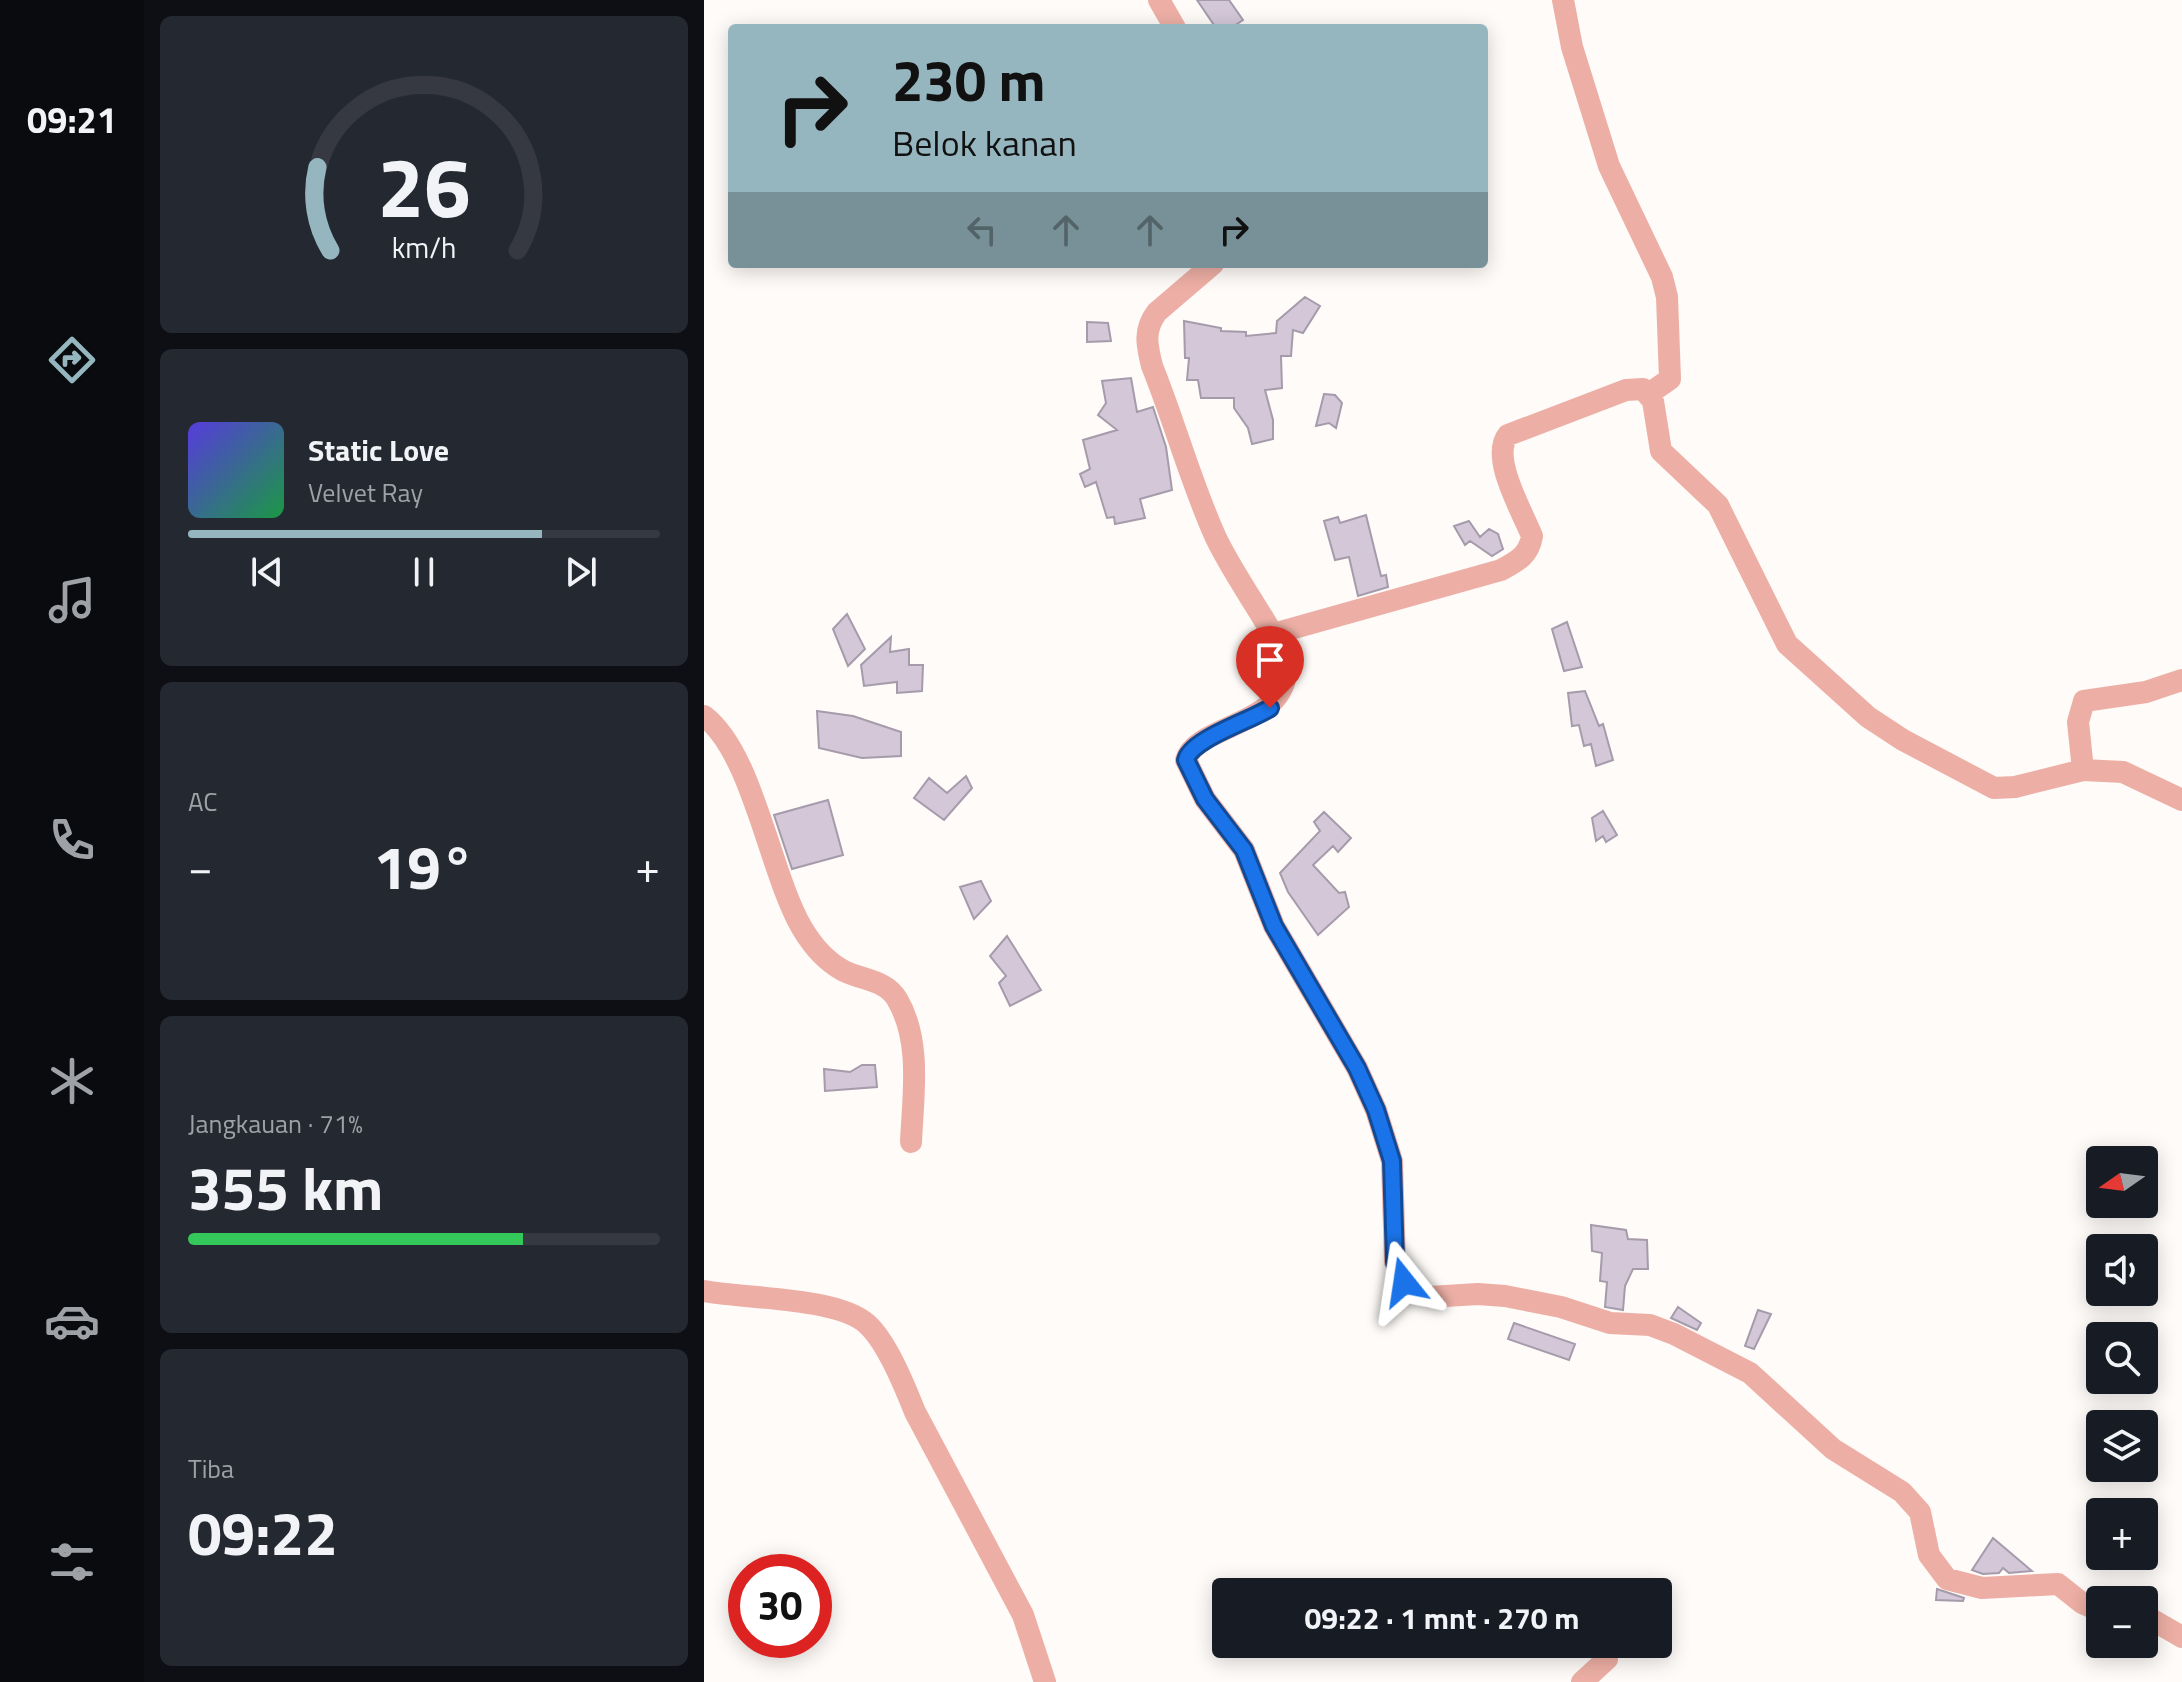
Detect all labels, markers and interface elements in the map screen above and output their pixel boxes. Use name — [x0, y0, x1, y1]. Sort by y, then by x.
text: 230 m — [892, 38, 1045, 123]
icon: right — [760, 56, 864, 160]
text: 09:21 — [27, 92, 117, 147]
text: Belok kanan — [892, 115, 1077, 170]
text: 26 — [377, 122, 471, 248]
icon: left — [960, 208, 1004, 252]
icon: ahead — [1044, 208, 1088, 252]
icon: ahead — [1128, 208, 1172, 252]
icon: right — [1212, 208, 1256, 252]
text: km/h — [392, 226, 456, 269]
icon: directions — [44, 332, 100, 388]
text: Static Love — [308, 427, 449, 473]
text: Velvet Ray — [308, 473, 423, 512]
icon: previous — [245, 550, 289, 594]
icon: pause — [402, 550, 446, 594]
icon: next — [559, 550, 603, 594]
icon: music — [44, 572, 100, 628]
pin — [1236, 626, 1304, 708]
icon: arrive — [1248, 638, 1292, 682]
text: AC — [188, 782, 217, 821]
icon: phone — [44, 812, 100, 868]
text: 19° — [374, 821, 474, 912]
text: − — [188, 833, 213, 900]
text: + — [635, 833, 660, 900]
icon: climate — [44, 1053, 100, 1109]
text: Jangkauan · 71% — [188, 1104, 363, 1143]
text: 355 km — [188, 1142, 383, 1233]
north arrow — [2086, 1146, 2158, 1218]
map controls — [2086, 1146, 2158, 1658]
button: sound — [2086, 1234, 2158, 1306]
position arrow — [1362, 1240, 1446, 1324]
icon: car — [44, 1293, 100, 1349]
button: search — [2086, 1322, 2158, 1394]
button: layers — [2086, 1410, 2158, 1482]
text: Tiba — [188, 1449, 234, 1488]
text: 09:22 — [188, 1487, 338, 1578]
button: + — [2086, 1498, 2158, 1570]
icon: filters — [44, 1534, 100, 1590]
speed limit sign: 30 — [728, 1554, 832, 1658]
button: − — [2086, 1586, 2158, 1658]
text: 09:22 · 1 mnt · 270 m — [1305, 1595, 1579, 1641]

